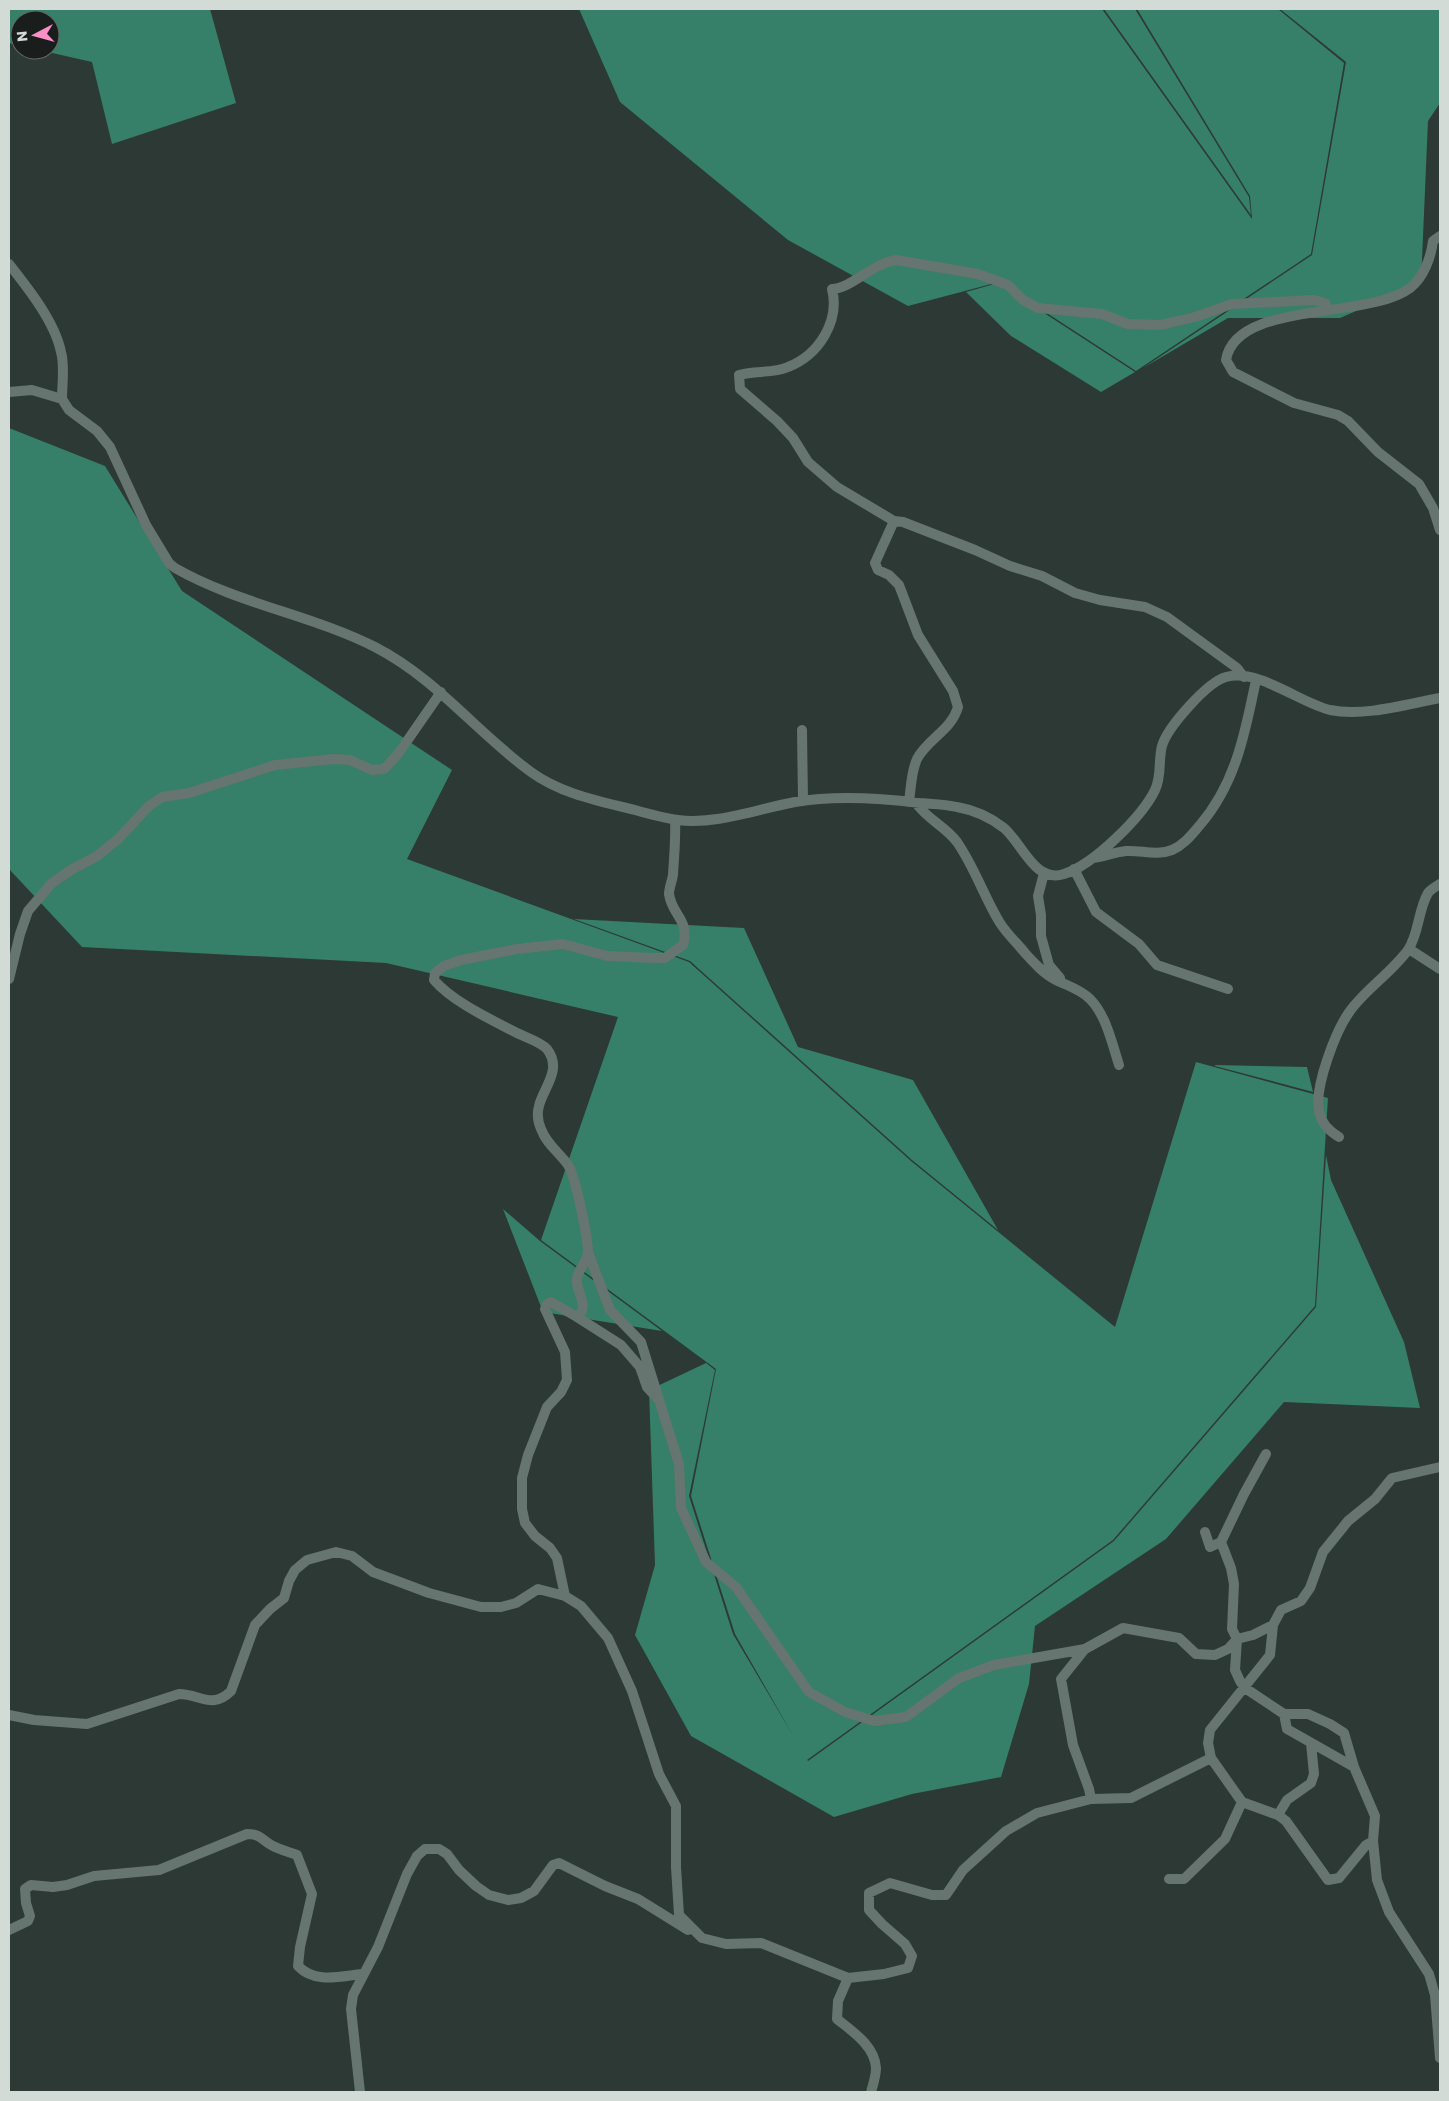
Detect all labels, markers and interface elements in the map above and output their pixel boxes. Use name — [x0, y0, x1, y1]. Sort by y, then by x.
north arrow — [10, 10, 60, 60]
text: N — [12, 30, 33, 43]

